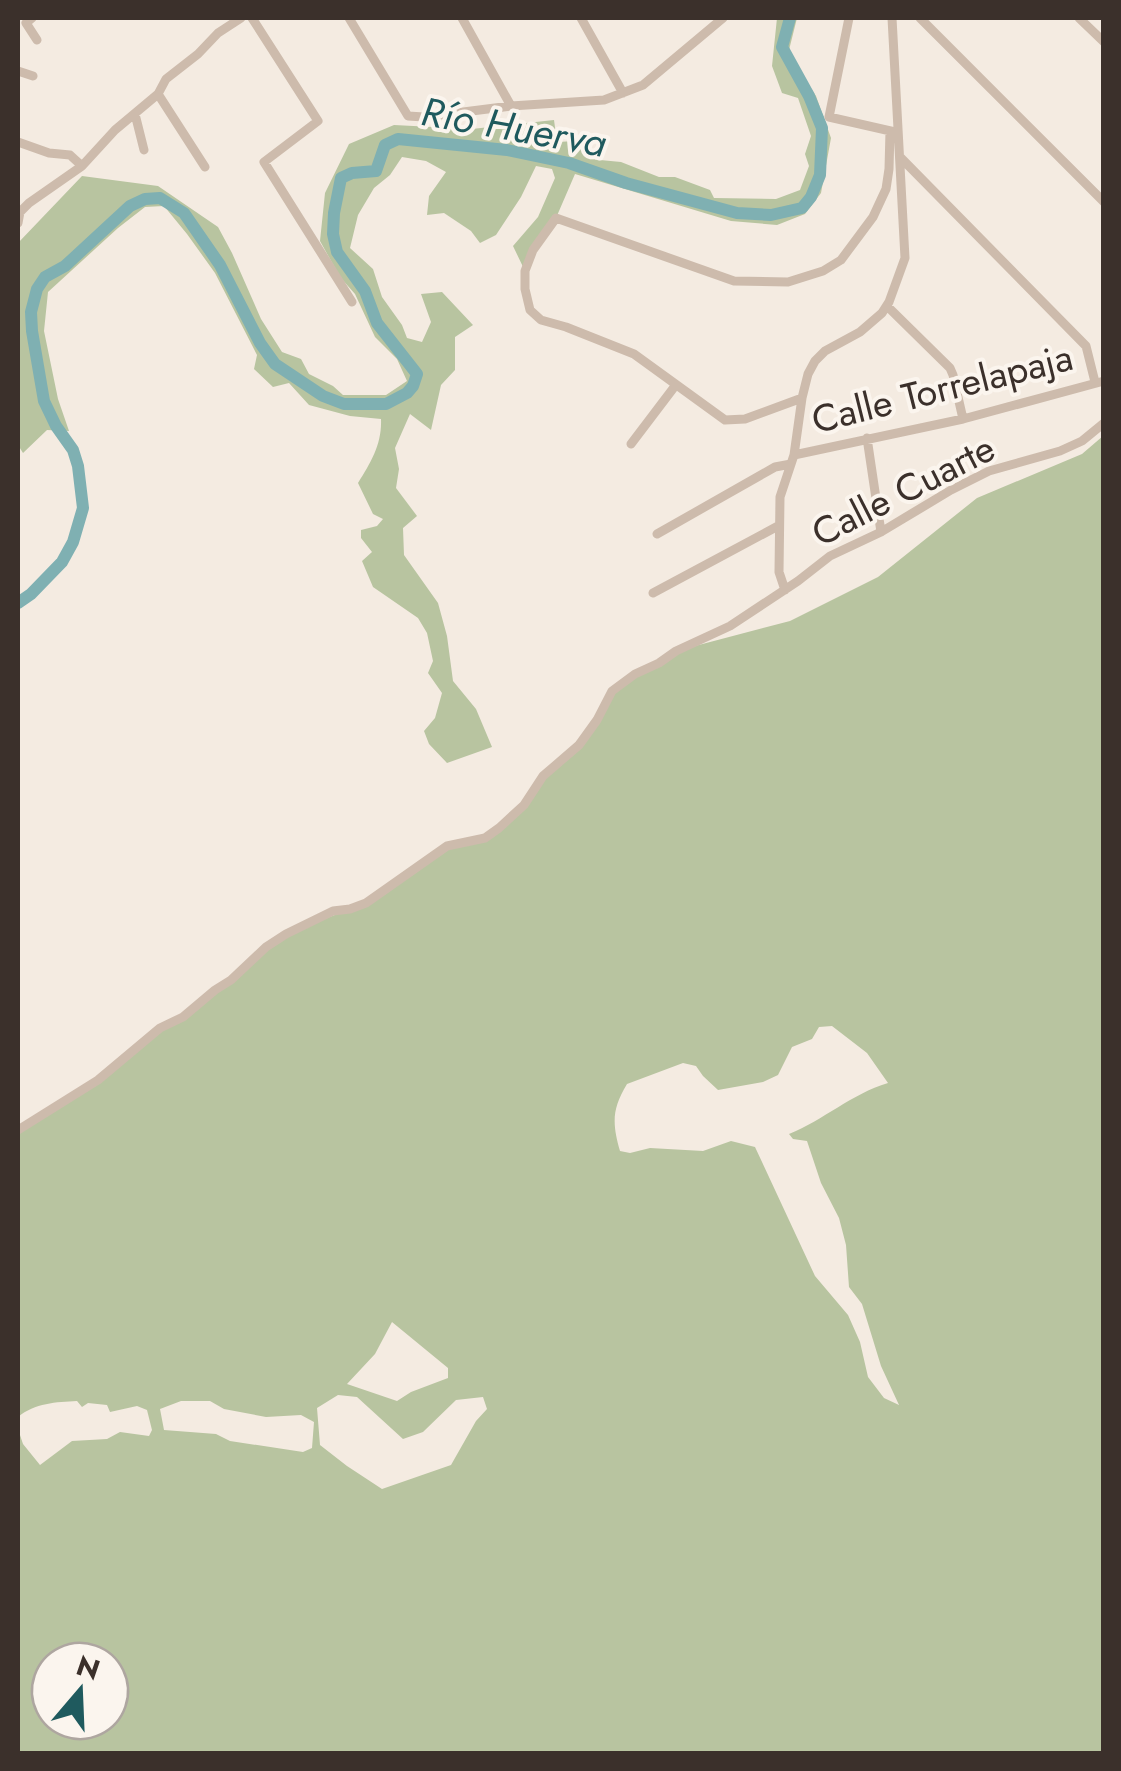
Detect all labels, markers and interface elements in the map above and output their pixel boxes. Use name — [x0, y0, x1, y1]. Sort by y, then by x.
water label: Río Huerva — [417, 82, 611, 172]
street label: Calle Torrelapaja — [806, 329, 1078, 447]
street label: Calle Cuarte — [802, 420, 1004, 560]
north arrow — [30, 1641, 130, 1741]
text: N — [71, 1645, 105, 1691]

